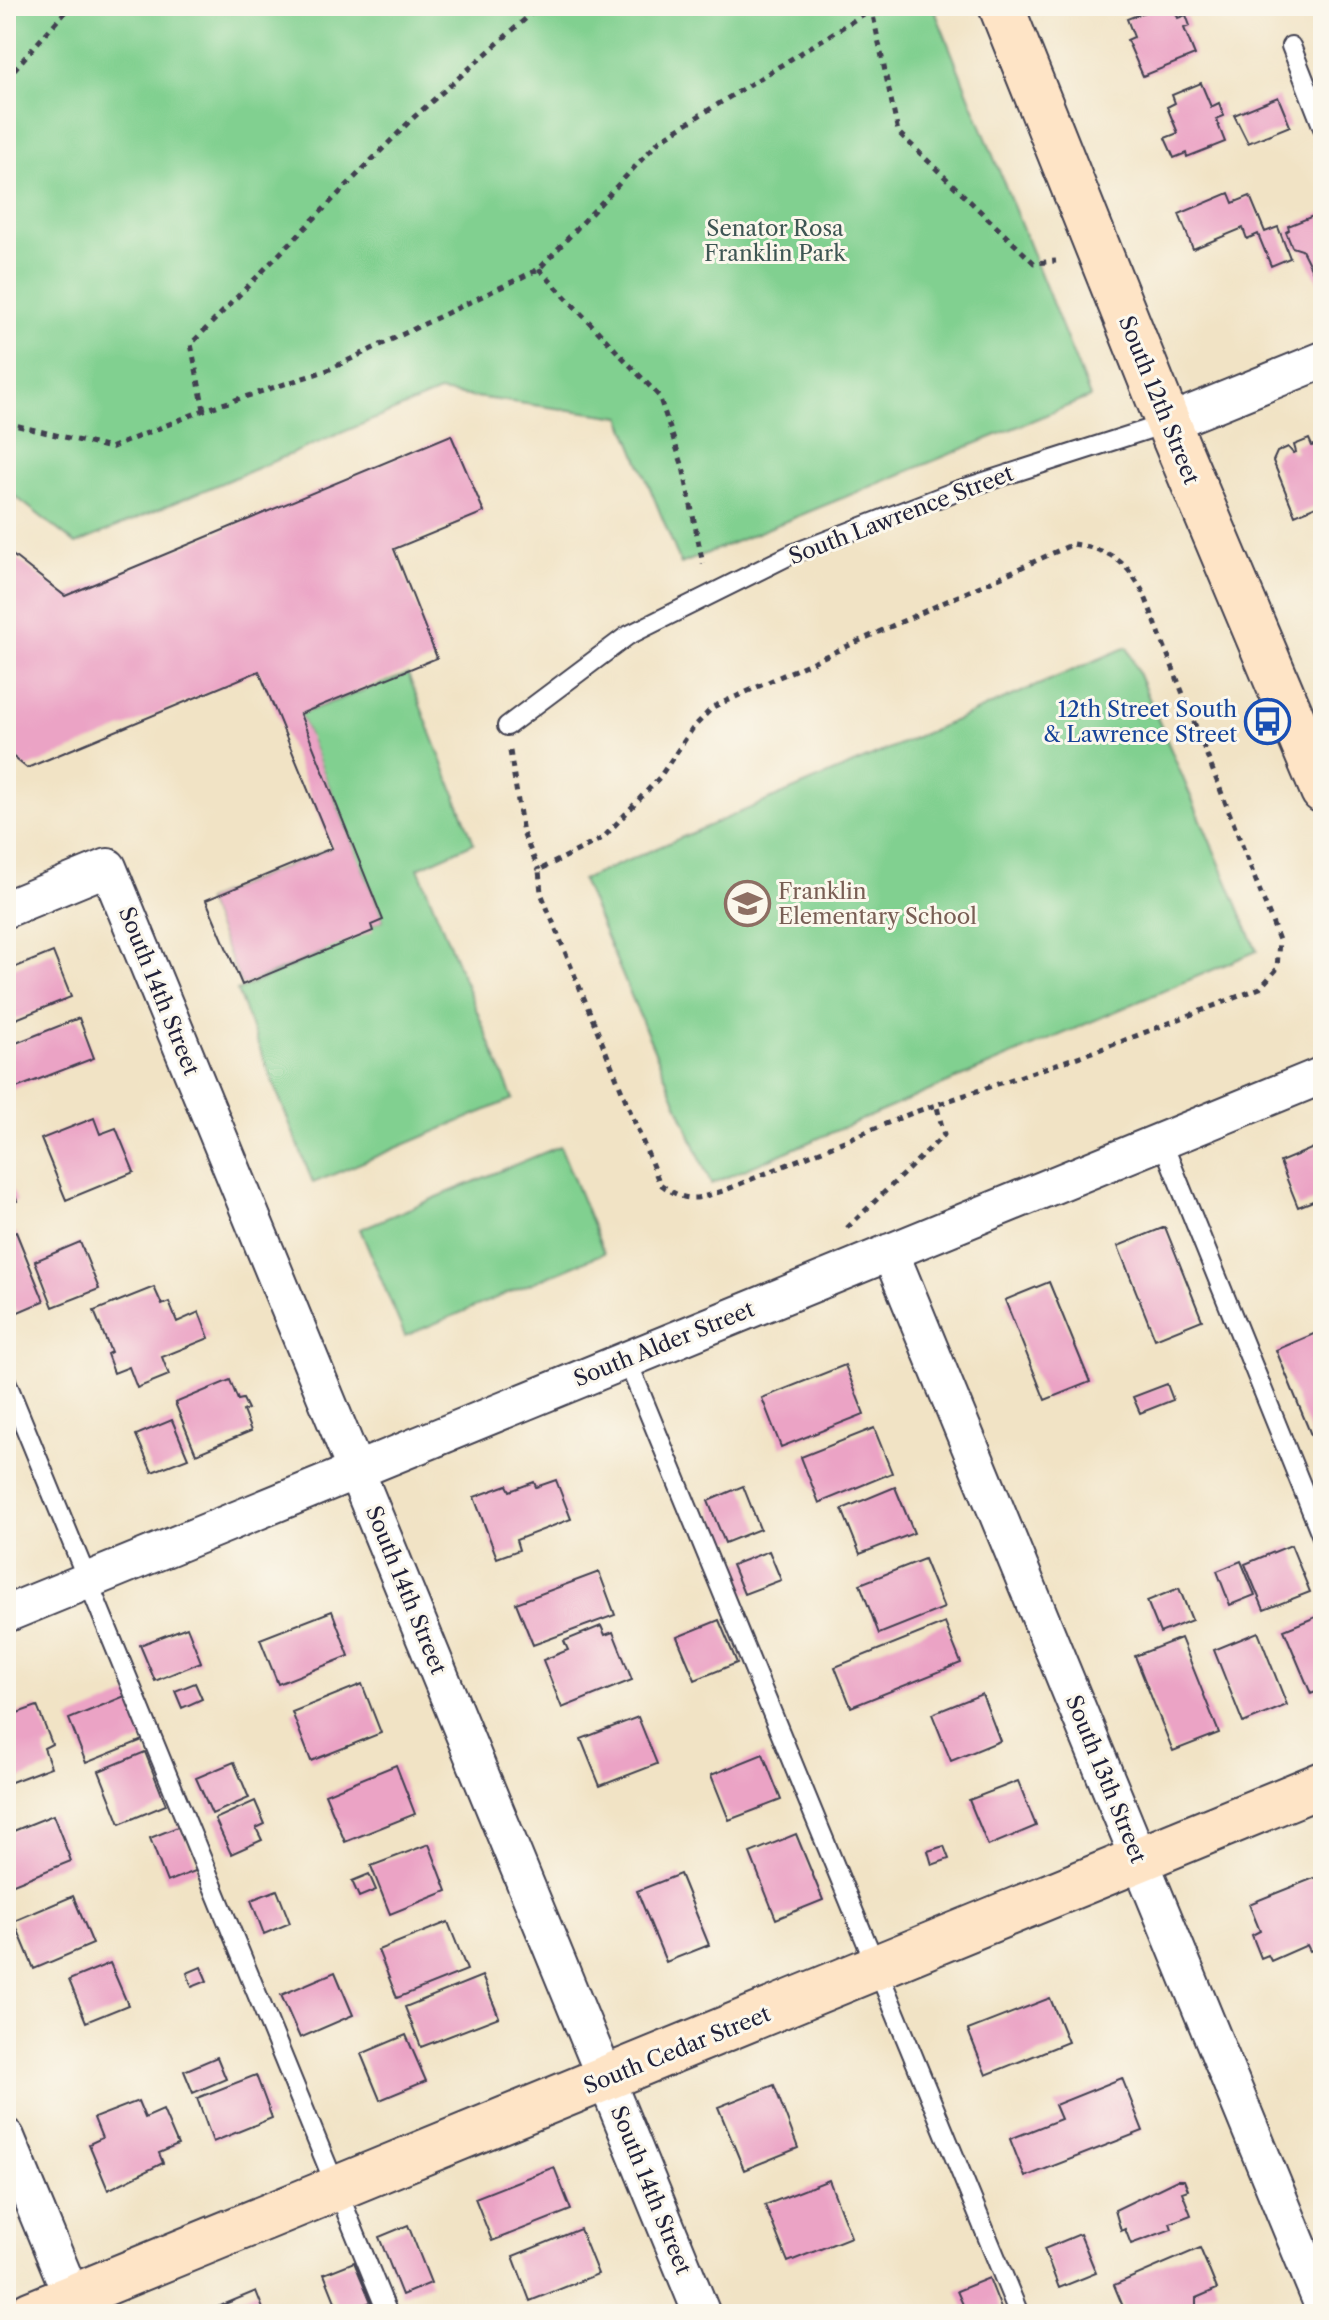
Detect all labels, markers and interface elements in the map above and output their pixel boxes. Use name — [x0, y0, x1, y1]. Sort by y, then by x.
park label: Senator Rosa Franklin Park — [704, 215, 847, 267]
street label: South 12th Street — [1113, 312, 1205, 488]
street label: South Lawrence Street — [785, 460, 1017, 570]
place label: 12th Street South & Lawrence Street — [1043, 696, 1237, 748]
bus stop icon: 12th Street South & Lawrence Street — [1244, 698, 1292, 746]
place label: Franklin Elementary School — [778, 878, 977, 930]
school or university icon: Franklin Elementary School — [723, 880, 771, 928]
street label: South 14th Street — [113, 903, 205, 1079]
street label: South Alder Street — [570, 1295, 758, 1393]
street label: South 14th Street — [360, 1502, 452, 1678]
street label: South 13th Street — [1060, 1691, 1152, 1867]
street label: South Cedar Street — [580, 2000, 774, 2100]
street label: South 14th Street — [605, 2102, 697, 2278]

